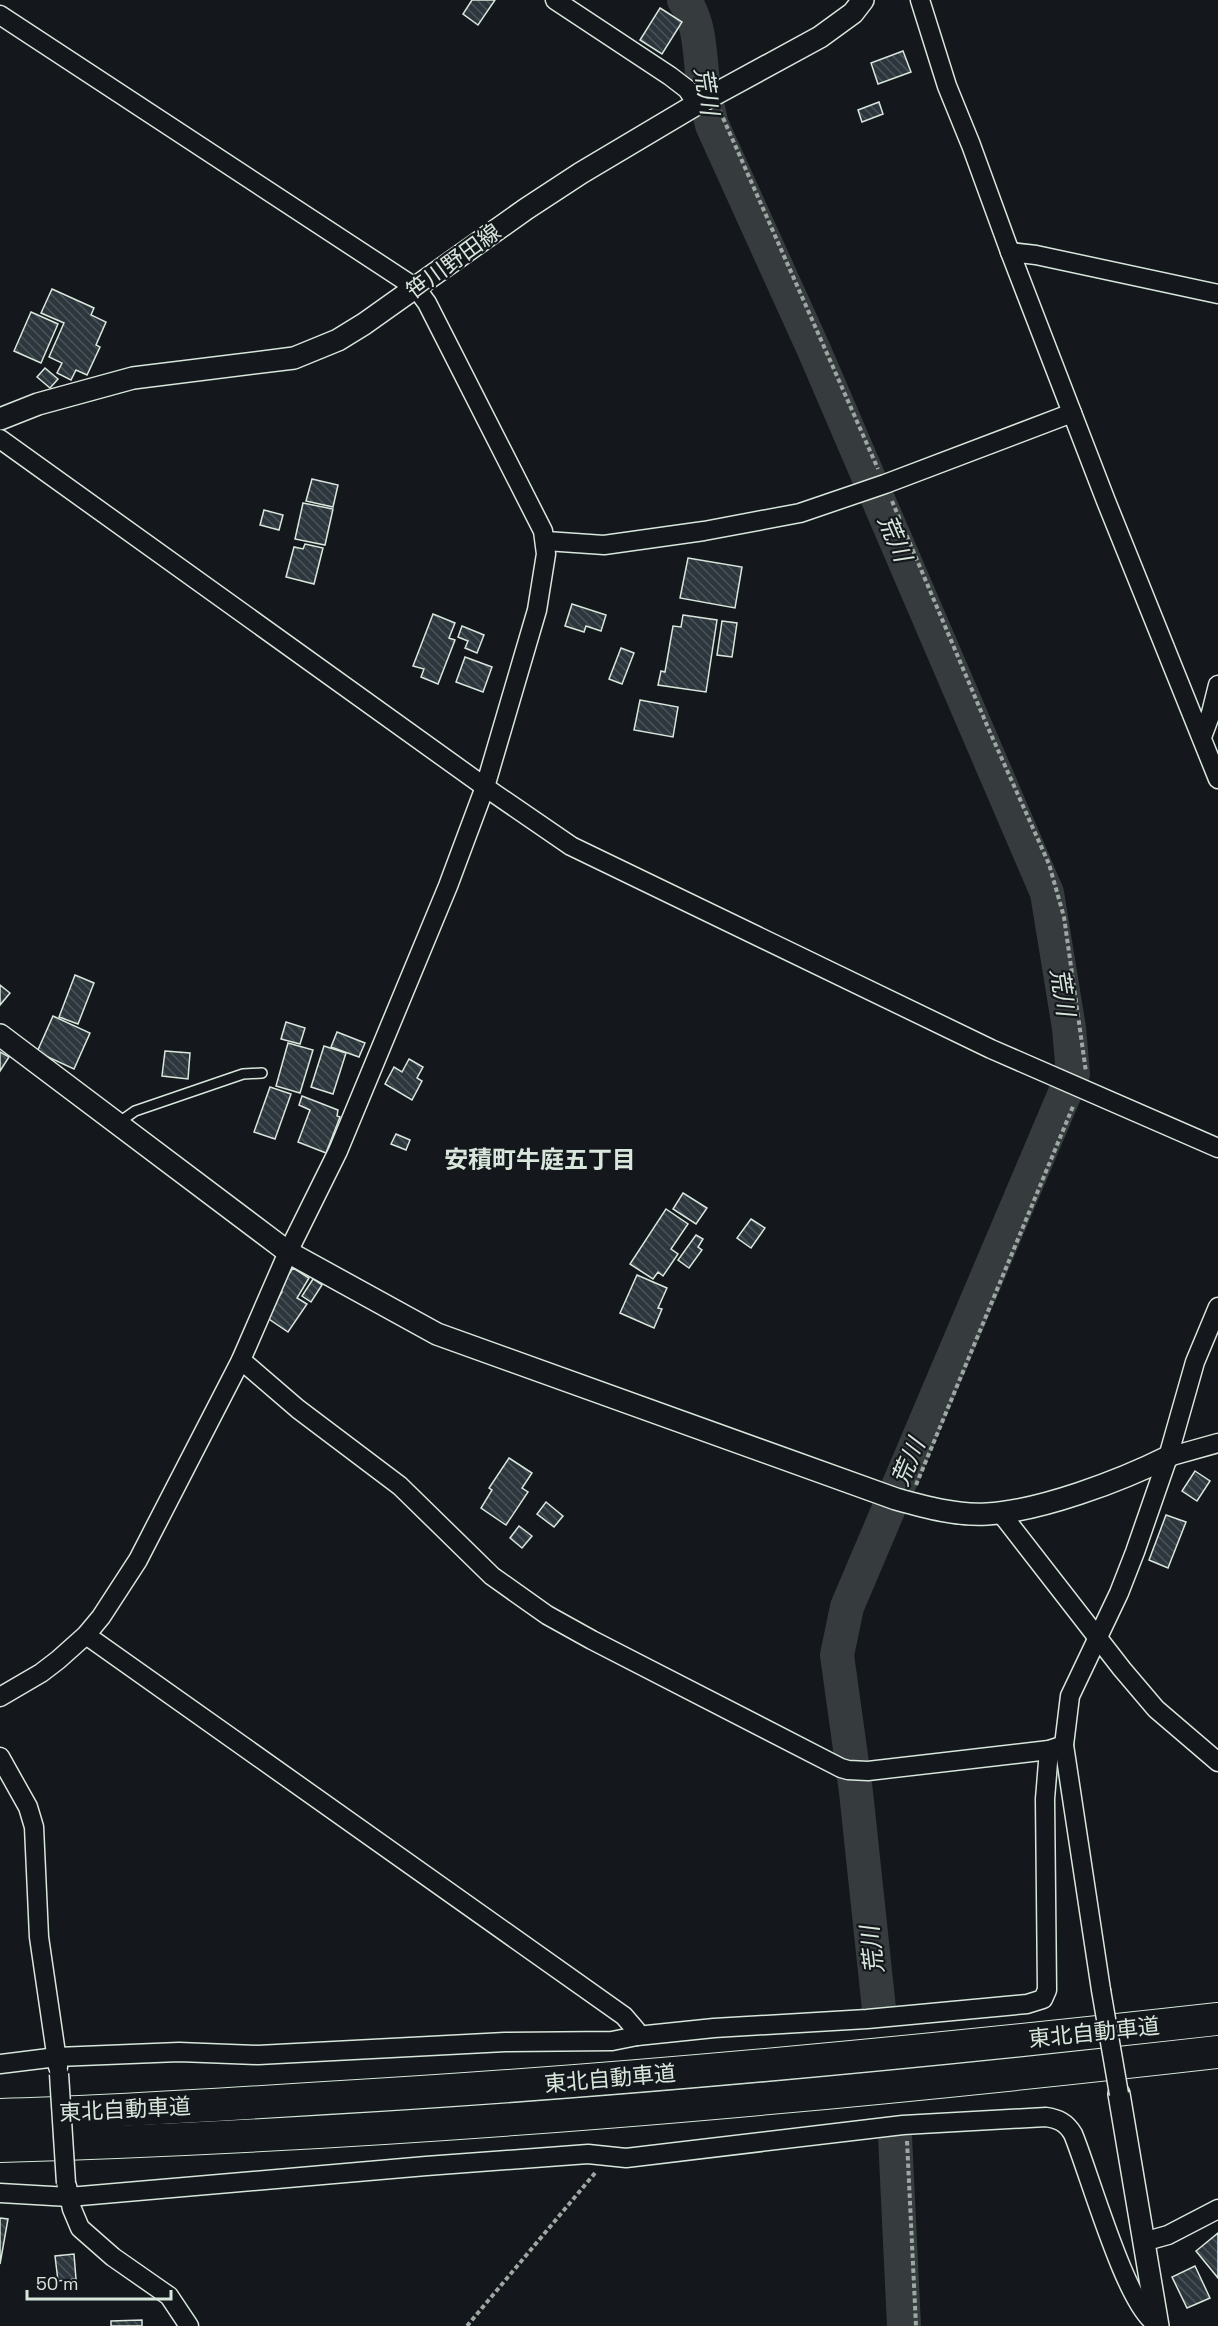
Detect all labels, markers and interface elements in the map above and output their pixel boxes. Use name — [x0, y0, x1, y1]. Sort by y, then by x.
water label: 荒川 — [688, 65, 727, 120]
street label: 笹川野田線 — [400, 217, 506, 305]
water label: 荒川 — [871, 510, 920, 569]
water label: 荒川 — [1044, 966, 1083, 1021]
district label: 安積町牛庭五丁目 — [444, 1144, 636, 1175]
water label: 荒川 — [884, 1431, 933, 1490]
water label: 荒川 — [853, 1921, 890, 1976]
street label: 東北自動車道 — [1027, 2011, 1161, 2053]
street label: 東北自動車道 — [543, 2058, 677, 2098]
street label: 東北自動車道 — [58, 2092, 192, 2126]
scale bar — [27, 2263, 171, 2301]
text: 50 m — [36, 2272, 78, 2295]

